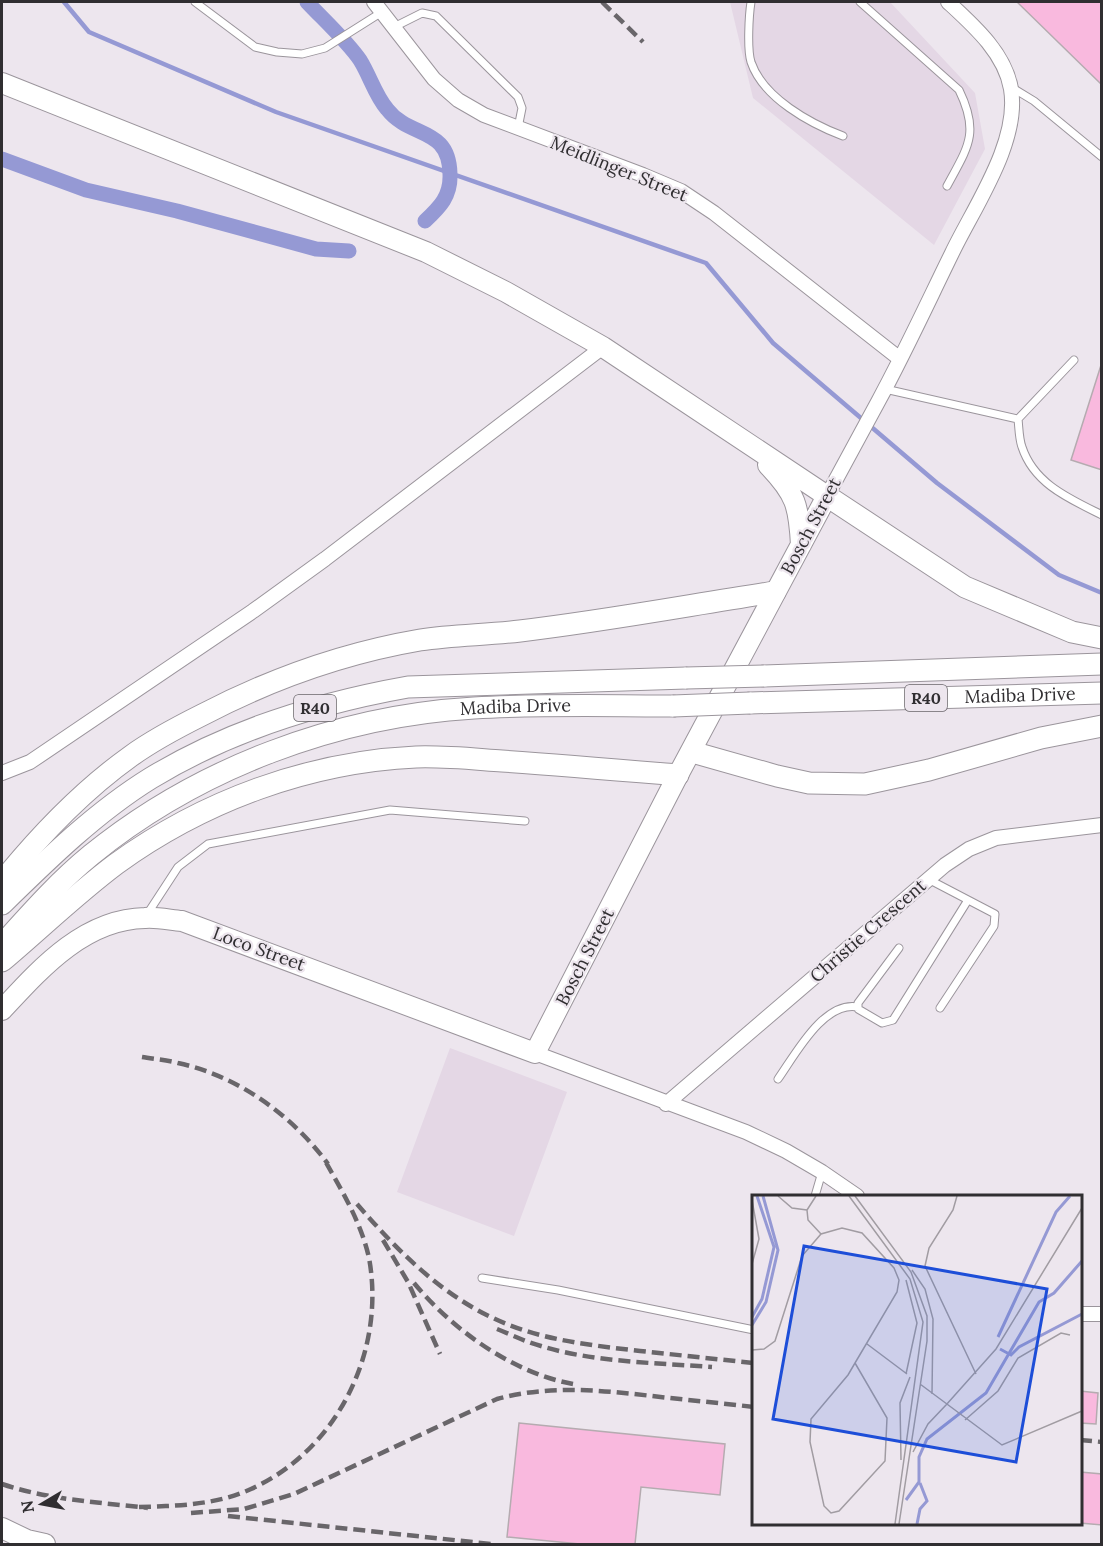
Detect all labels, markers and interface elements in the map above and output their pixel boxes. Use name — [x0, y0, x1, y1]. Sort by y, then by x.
street label: Meidlinger Street — [547, 131, 691, 207]
street label: Bosch Street — [775, 473, 846, 578]
street label: Madiba Drive — [964, 682, 1076, 708]
road number: R40 — [905, 685, 947, 711]
street label: Madiba Drive — [459, 693, 571, 720]
road number: R40 — [294, 695, 336, 721]
street label: Christie Crescent — [805, 874, 930, 987]
street label: Bosch Street — [550, 904, 619, 1009]
street label: Loco Street — [210, 921, 309, 976]
inset map — [752, 1195, 1082, 1525]
north arrow — [12, 1474, 72, 1534]
text: N — [16, 1499, 38, 1514]

